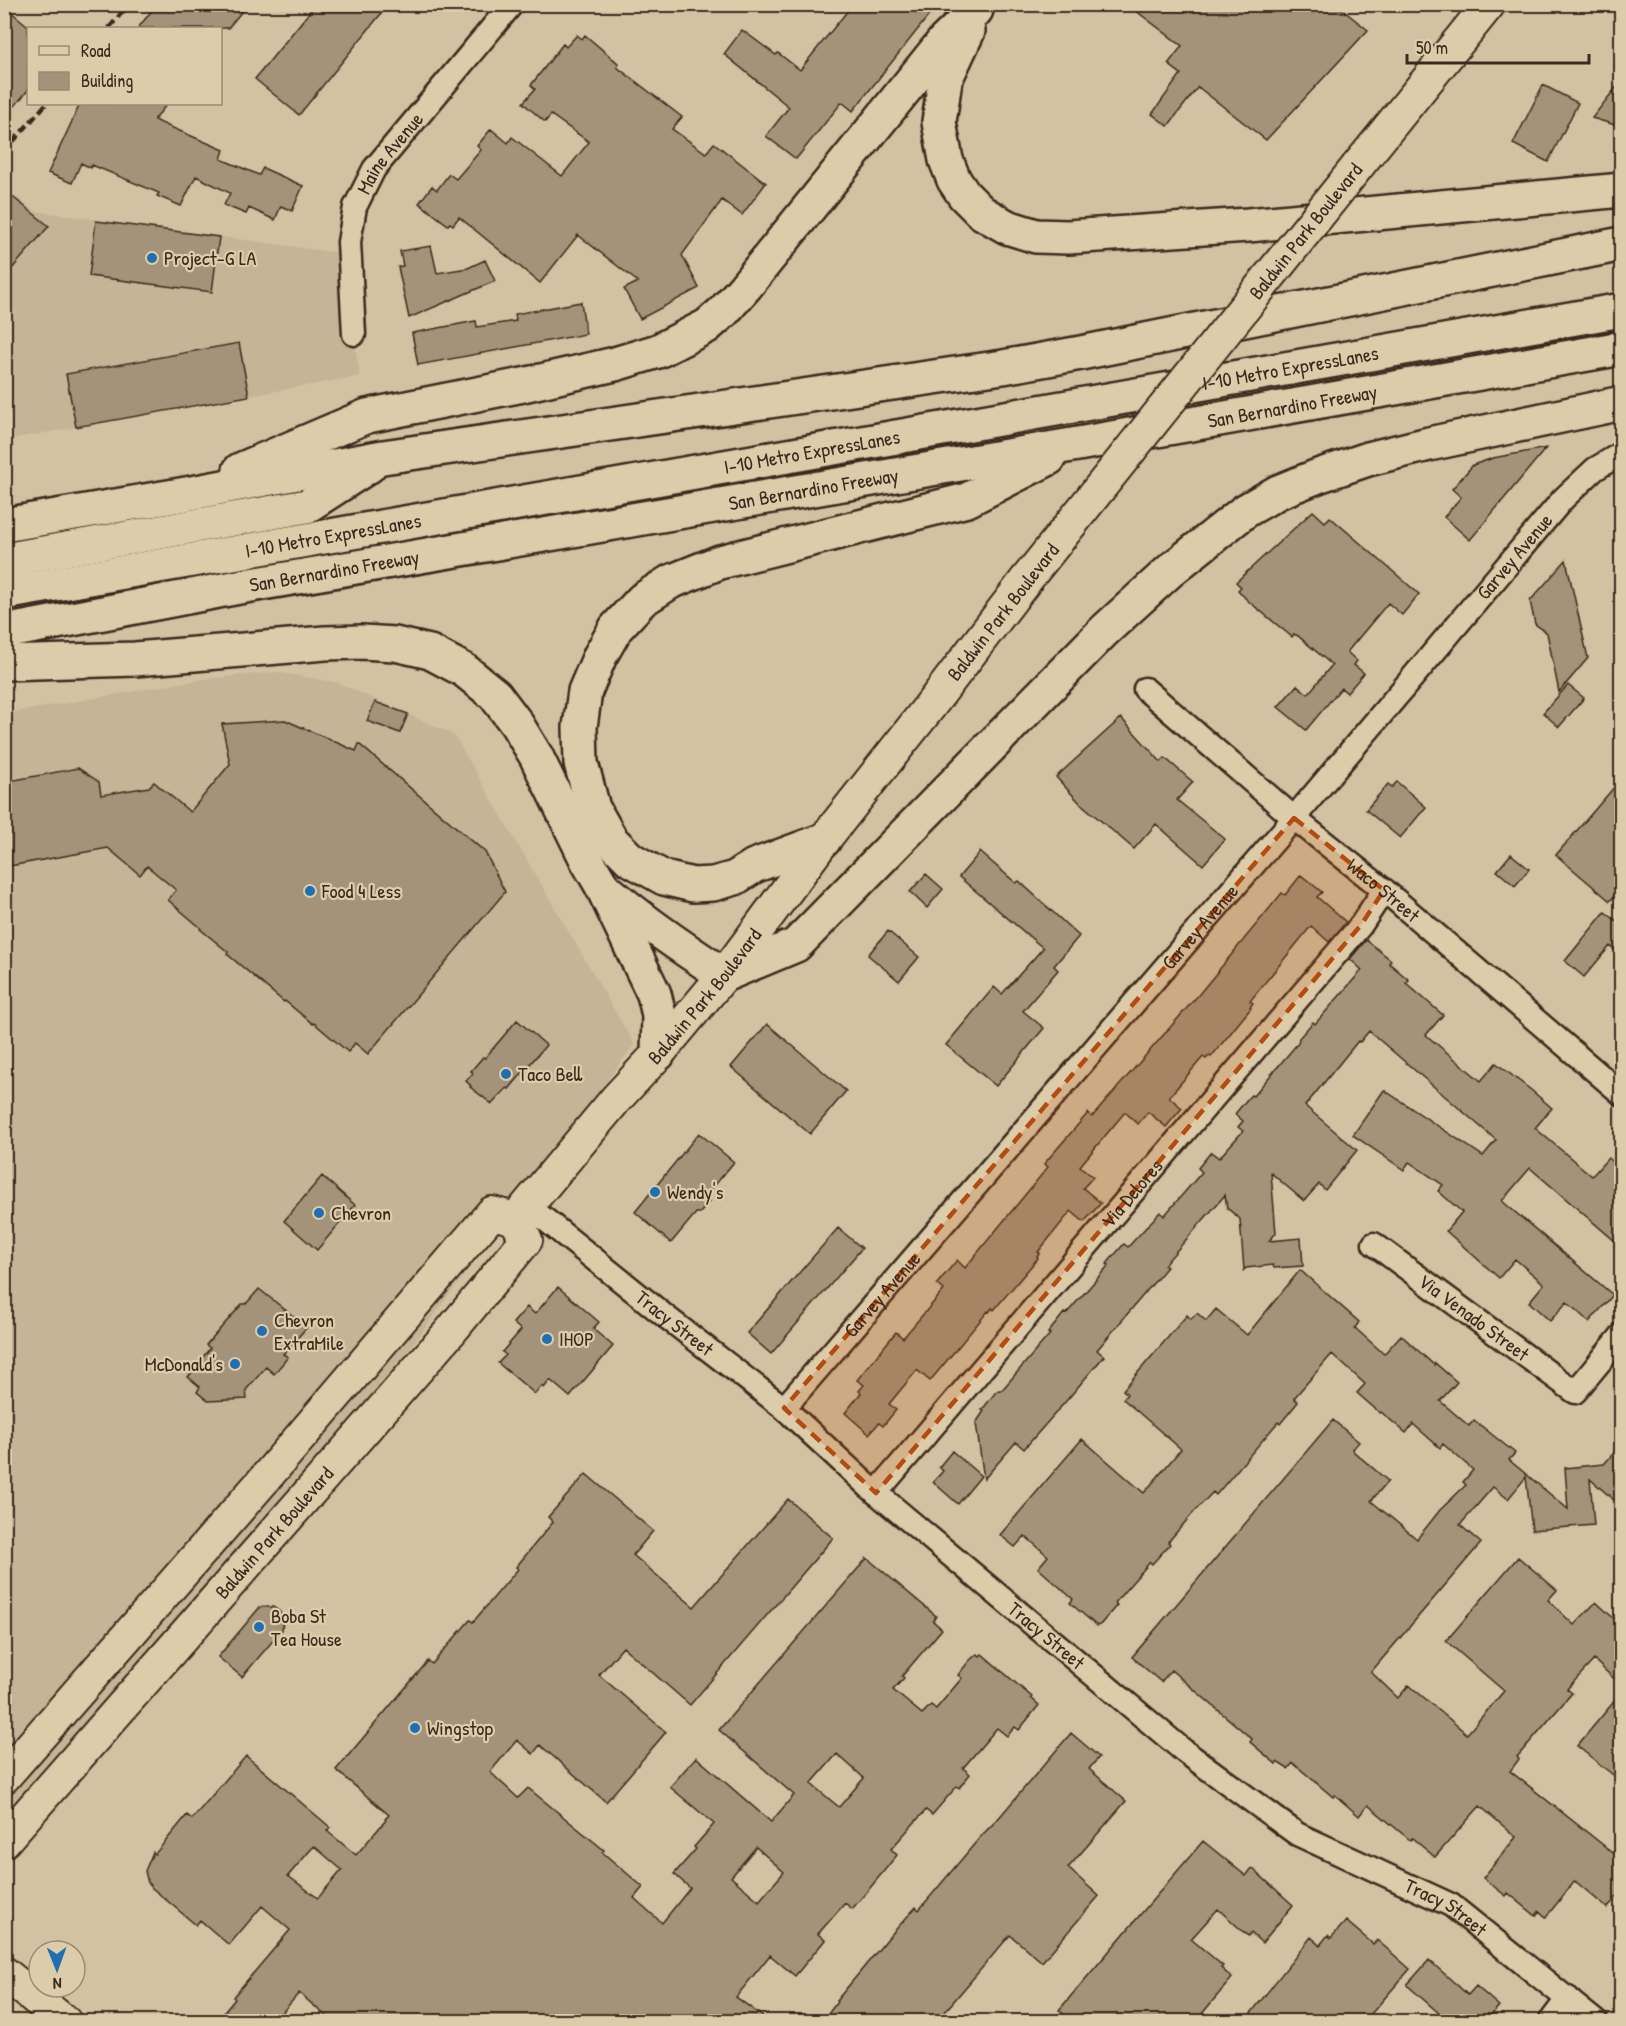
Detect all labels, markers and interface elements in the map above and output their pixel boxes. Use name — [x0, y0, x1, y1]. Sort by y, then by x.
legend — [27, 27, 222, 105]
scale bar — [1407, 27, 1588, 65]
text: 50 m — [1416, 35, 1448, 60]
text: Road — [81, 38, 111, 63]
text: Building — [81, 68, 133, 93]
street label: Maine Avenue — [350, 106, 429, 198]
street label: Baldwin Park Boulevard — [1242, 157, 1368, 305]
place label: Project-G LA — [164, 244, 256, 271]
marker: Project-G LA — [145, 251, 159, 265]
street label: I-10 Metro ExpressLanes — [1200, 339, 1381, 396]
street label: San Bernardino Freeway — [1205, 377, 1379, 434]
street label: I-10 Metro ExpressLanes — [722, 423, 902, 480]
street label: San Bernardino Freeway — [726, 461, 900, 516]
street label: I-10 Metro ExpressLanes — [243, 506, 423, 564]
street label: Garvey Avenue — [1470, 507, 1558, 605]
street label: Baldwin Park Boulevard — [940, 537, 1065, 686]
street label: San Bernardino Freeway — [247, 543, 421, 598]
street label: Waco Street — [1342, 852, 1427, 929]
place label: Food 4 Less — [321, 877, 401, 904]
street label: Garvey Avenue — [1155, 878, 1244, 975]
marker: Food 4 Less — [303, 884, 317, 898]
street label: Baldwin Park Boulevard — [641, 922, 767, 1070]
place label: Taco Bell — [518, 1060, 583, 1087]
marker: Taco Bell — [499, 1067, 513, 1081]
street label: Via Delores — [1094, 1153, 1169, 1233]
place label: Wendy's — [667, 1178, 724, 1205]
marker: Wendy's — [648, 1185, 662, 1199]
place label: Chevron — [331, 1199, 391, 1226]
marker: Chevron — [312, 1206, 326, 1220]
street label: Garvey Avenue — [837, 1246, 926, 1343]
street label: Via Venado Street — [1413, 1267, 1536, 1368]
street label: Tracy Street — [630, 1284, 720, 1362]
place label: Chevron ExtraMile — [274, 1306, 344, 1356]
marker: Chevron ExtraMile — [255, 1324, 269, 1338]
place label: IHOP — [559, 1325, 594, 1352]
marker: IHOP — [540, 1332, 554, 1346]
place label: McDonald's — [145, 1350, 223, 1377]
marker: McDonald's — [228, 1357, 242, 1371]
street label: Baldwin Park Boulevard — [208, 1460, 339, 1604]
street label: Tracy Street — [1003, 1595, 1092, 1676]
place label: Boba St Tea House — [271, 1602, 342, 1652]
marker: Boba St Tea House — [252, 1620, 266, 1634]
place label: Wingstop — [427, 1714, 493, 1741]
marker: Wingstop — [408, 1721, 422, 1735]
street label: Tracy Street — [1401, 1872, 1494, 1943]
north arrow — [27, 1939, 87, 1999]
text: N — [52, 1973, 62, 1995]

